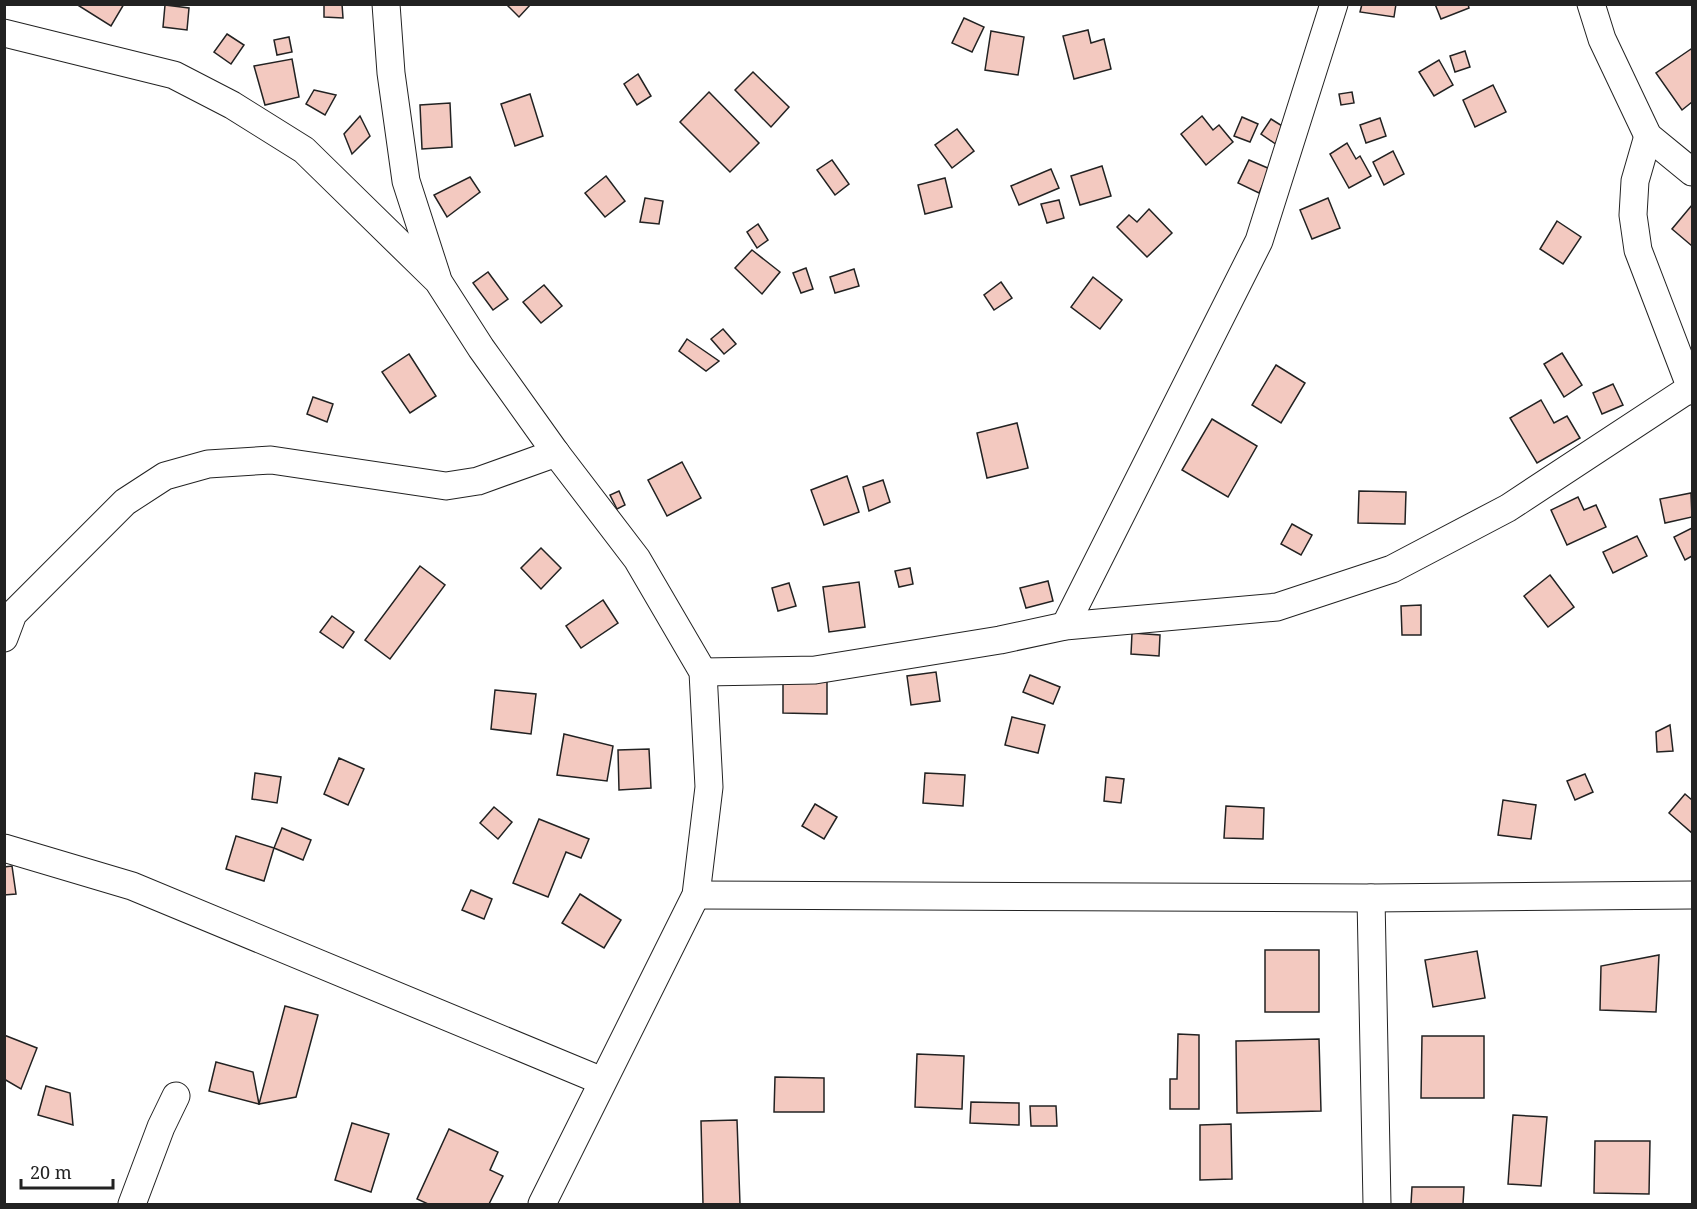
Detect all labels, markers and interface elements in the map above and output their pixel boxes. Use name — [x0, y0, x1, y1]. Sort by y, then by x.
scale bar — [21, 1152, 112, 1190]
text: 20 m — [30, 1160, 72, 1184]

